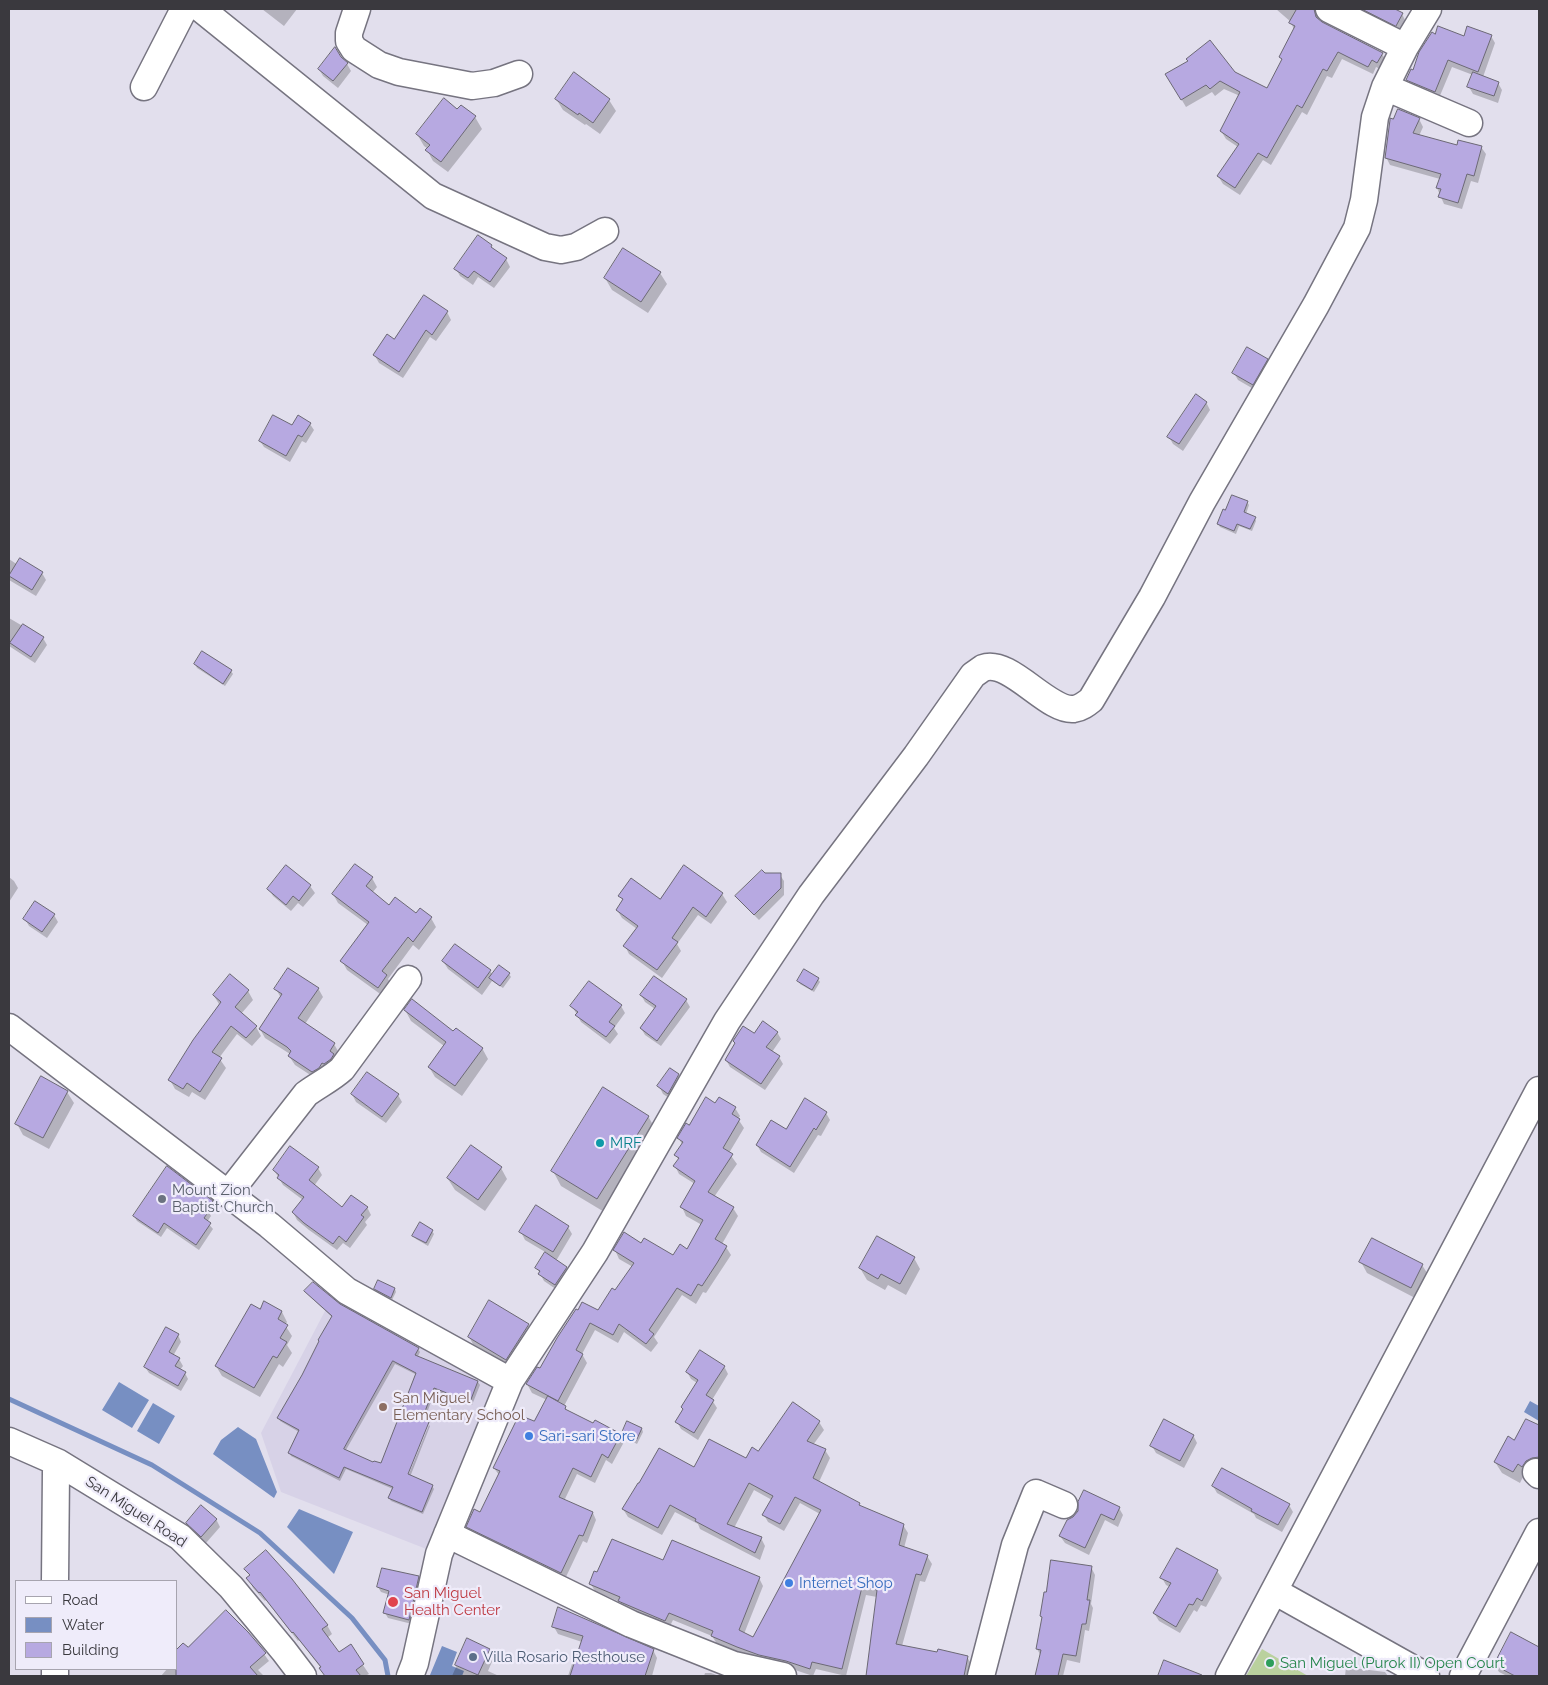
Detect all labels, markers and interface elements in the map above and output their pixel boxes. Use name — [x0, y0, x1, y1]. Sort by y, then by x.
place label: MRF — [610, 1134, 642, 1152]
marker: MRF — [594, 1137, 606, 1149]
place label: Mount Zion Baptist Church — [172, 1181, 274, 1216]
marker: Mount Zion Baptist Church — [156, 1193, 168, 1205]
place label: San Miguel Elementary School — [393, 1389, 525, 1424]
marker: San Miguel Elementary School — [377, 1401, 389, 1413]
place label: Sari-sari Store — [539, 1427, 636, 1445]
marker: Sari-sari Store — [523, 1430, 535, 1442]
street label: San Miguel Road — [82, 1473, 190, 1551]
place label: Internet Shop — [799, 1574, 893, 1592]
marker: Internet Shop — [783, 1577, 795, 1589]
legend — [15, 1580, 178, 1670]
place label: San Miguel Health Center — [404, 1584, 500, 1619]
text: Road — [62, 1591, 98, 1609]
marker: San Miguel Health Center — [386, 1595, 400, 1609]
text: Water — [62, 1616, 104, 1634]
text: Building — [62, 1641, 119, 1659]
place label: Villa Rosario Resthouse — [483, 1648, 645, 1666]
marker: Villa Rosario Resthouse — [467, 1651, 479, 1663]
place label: San Miguel (Purok II) Open Court — [1280, 1654, 1505, 1672]
marker: San Miguel (Purok II) Open Court — [1264, 1657, 1276, 1669]

